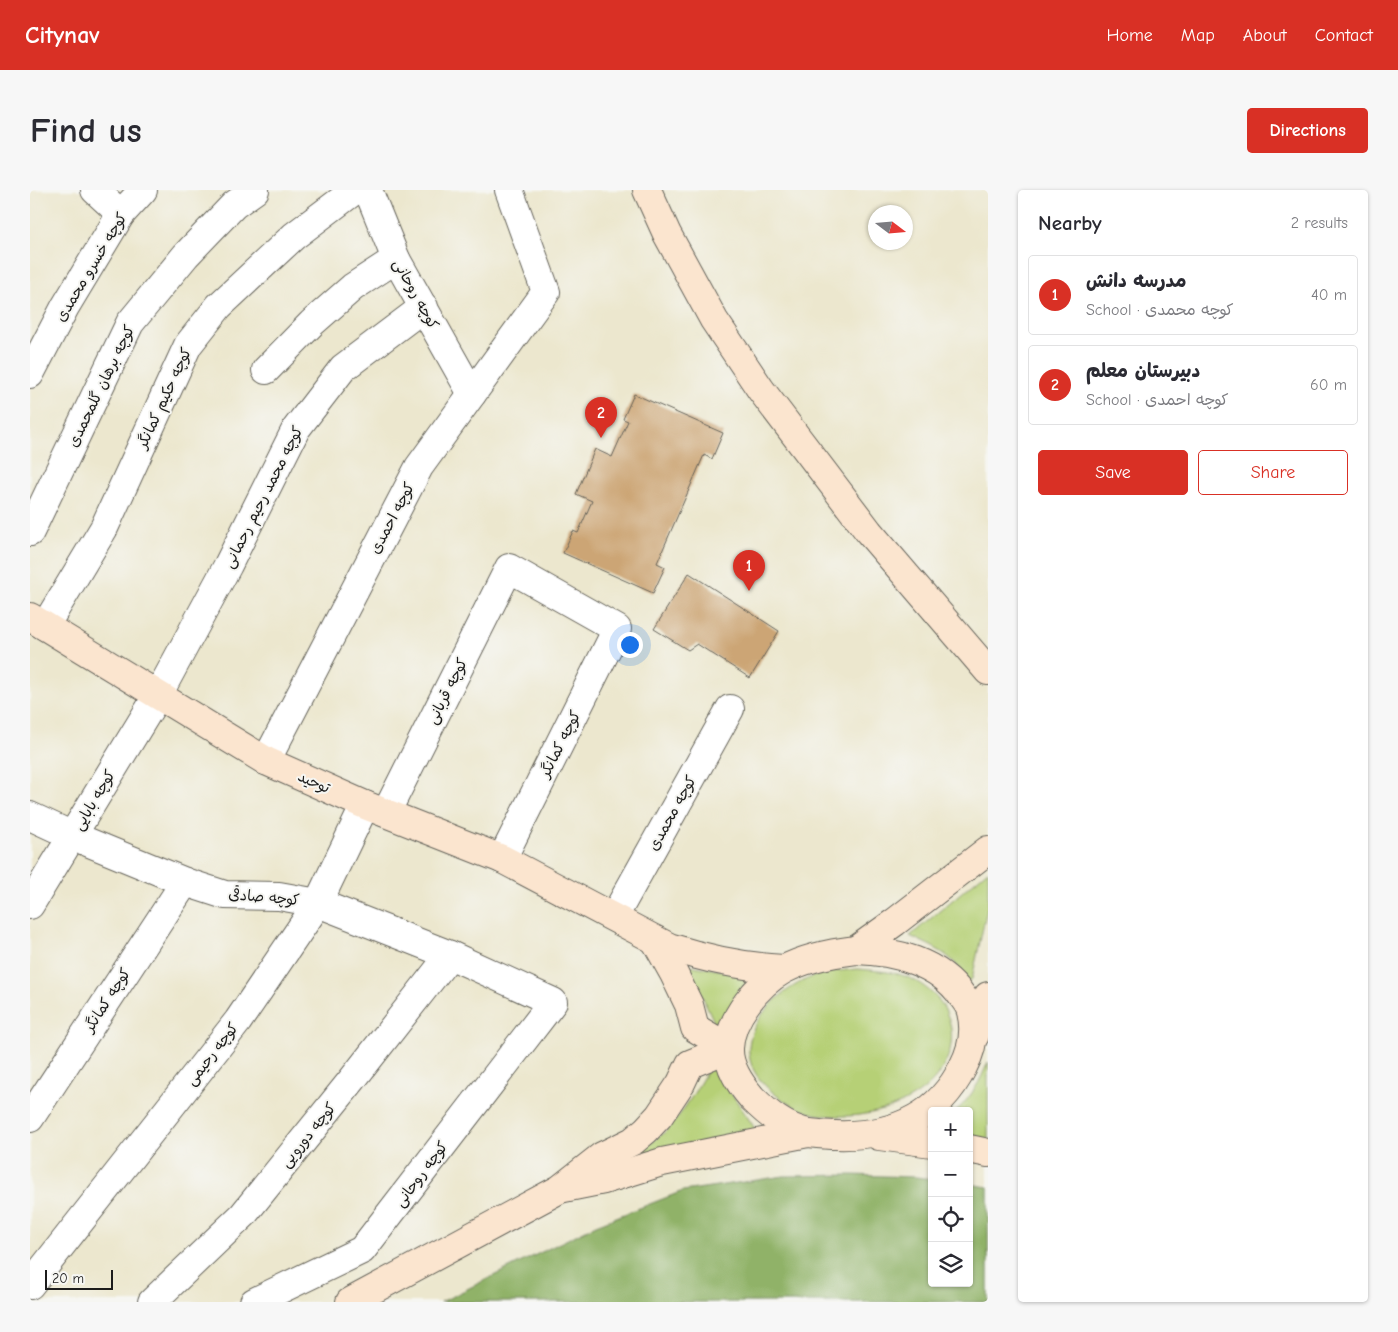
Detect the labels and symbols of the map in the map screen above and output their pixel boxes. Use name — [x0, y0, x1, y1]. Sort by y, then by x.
north arrow — [868, 205, 913, 250]
street label: کوچه خسرو محمدی — [51, 209, 131, 325]
street label: کوچه روحانی — [388, 256, 443, 333]
street label: کوچه برهان گلمحمدی — [64, 322, 139, 450]
street label: کوچه حکیم کمانگر — [132, 345, 198, 454]
pin: 2 — [585, 397, 617, 438]
street label: کوچه محمد رحیم رحمانی — [219, 423, 308, 572]
street label: کوچه احمدی — [366, 479, 419, 557]
pin: 1 — [733, 550, 765, 591]
your location — [617, 632, 643, 658]
street label: کوچه قربانی — [423, 655, 472, 727]
street label: کوچه کمانگر — [535, 708, 585, 783]
street label: کوچه بابایی — [69, 767, 120, 834]
street label: توحید — [295, 767, 333, 797]
street label: کوچه محمدی — [644, 772, 701, 854]
street label: کوچه صادقی — [228, 883, 300, 910]
street label: کوچه کمانگر — [79, 965, 135, 1038]
street label: کوچه رحیمی — [182, 1019, 243, 1090]
street label: کوچه دورویی — [276, 1099, 340, 1172]
street label: کوچه روحانی — [390, 1138, 452, 1211]
scale bar — [45, 1267, 112, 1290]

